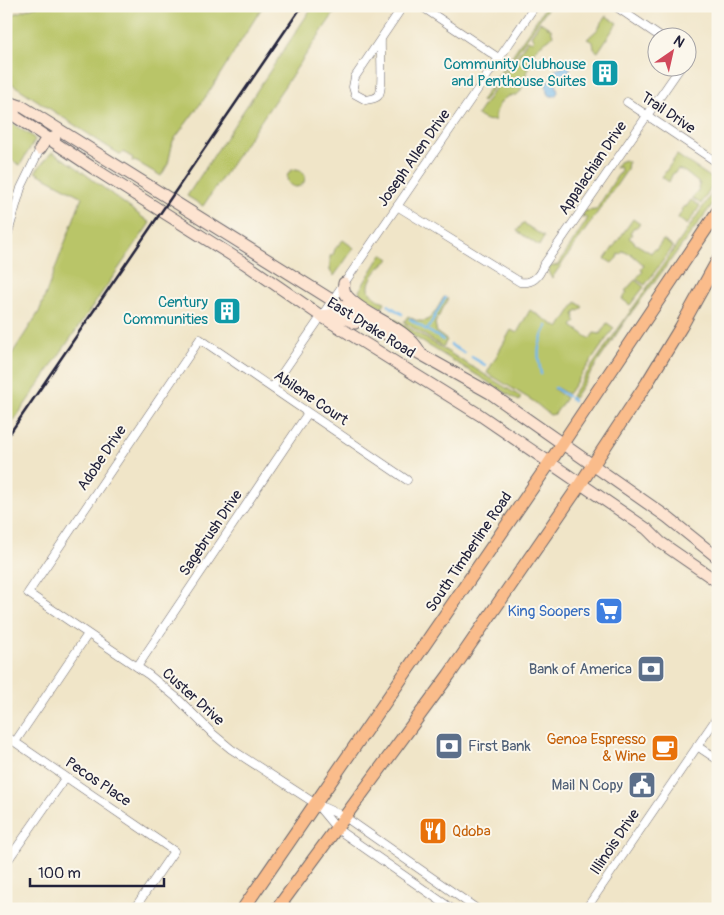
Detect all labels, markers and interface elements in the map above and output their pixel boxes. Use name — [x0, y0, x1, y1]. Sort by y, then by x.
north arrow — [646, 28, 696, 78]
text: N — [670, 32, 688, 51]
place label: Community Clubhouse and Penthouse Suites — [444, 55, 587, 91]
building icon: Community Clubhouse and Penthouse Suites — [590, 58, 620, 88]
street label: Trail Drive — [637, 88, 699, 138]
street label: Joseph Allen Drive — [373, 105, 455, 210]
street label: Appalachian Drive — [555, 117, 632, 219]
place label: Century Communities — [123, 293, 209, 329]
street label: East Drake Road — [323, 293, 419, 363]
building icon: Century Communities — [212, 296, 242, 326]
street label: Abilene Court — [270, 366, 353, 430]
street label: Adobe Drive — [73, 421, 131, 494]
street label: Sagebrush Drive — [175, 486, 247, 580]
street label: South Timberline Road — [422, 488, 516, 616]
supermarket icon: King Soopers — [594, 596, 624, 626]
place label: King Soopers — [508, 602, 590, 621]
bank icon: Bank of America — [636, 654, 666, 684]
place label: Bank of America — [529, 660, 632, 679]
street label: Custer Drive — [158, 664, 229, 730]
place label: Genoa Espresso & Wine — [546, 730, 647, 766]
bank icon: First Bank — [434, 731, 464, 761]
cafe icon: Genoa Espresso & Wine — [650, 733, 680, 763]
place label: First Bank — [468, 737, 532, 756]
street label: Pecos Place — [62, 753, 135, 811]
public building icon: Mail N Copy — [627, 770, 657, 800]
place label: Mail N Copy — [551, 776, 624, 795]
street label: Illinois Drive — [586, 805, 644, 879]
restaurant icon: Qdoba — [418, 816, 448, 846]
place label: Qdoba — [452, 822, 491, 841]
scale bar — [30, 855, 164, 887]
text: 100 m — [38, 864, 81, 883]

